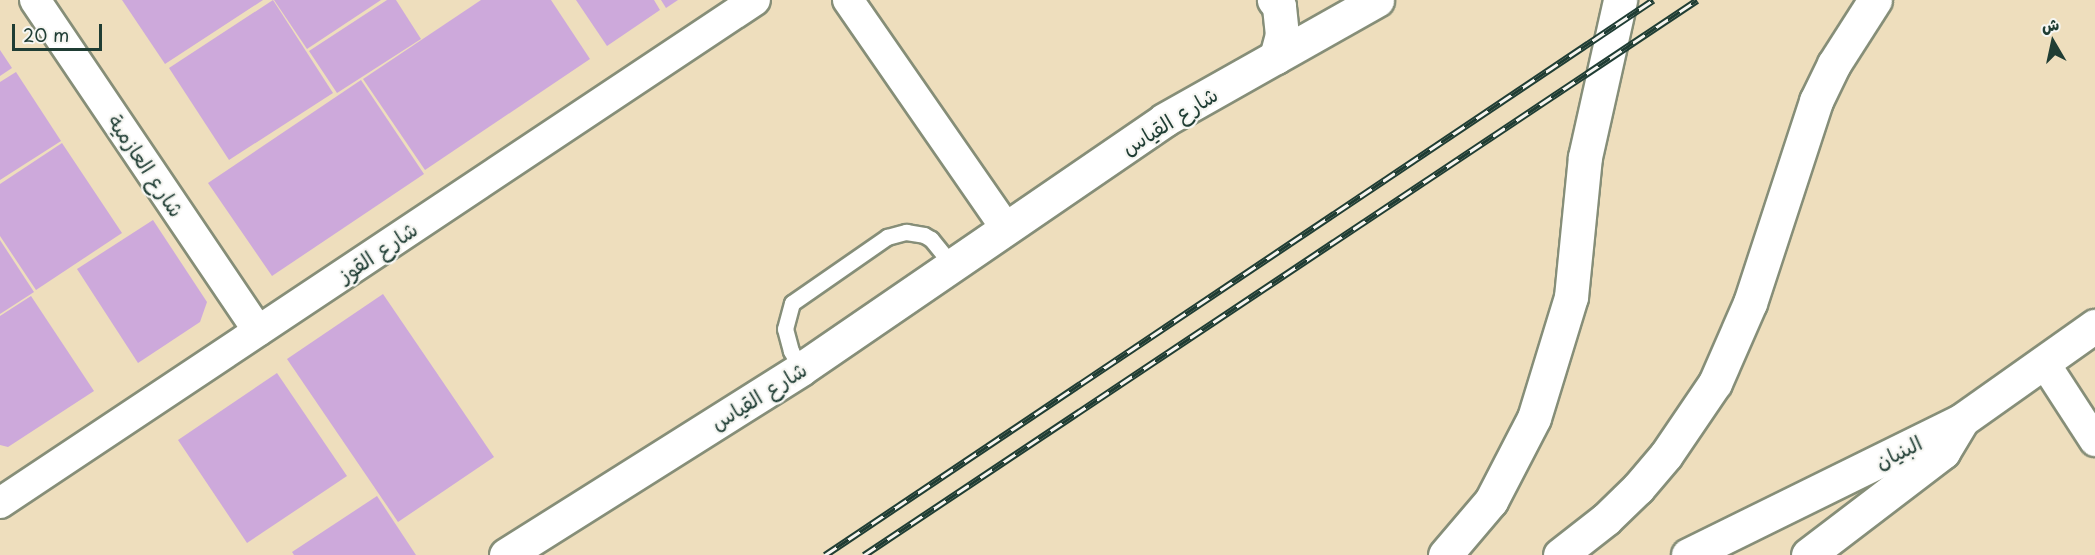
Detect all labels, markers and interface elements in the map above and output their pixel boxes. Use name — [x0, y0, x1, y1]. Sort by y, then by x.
text: ش — [2040, 11, 2061, 37]
scale bar — [15, 12, 105, 50]
north arrow — [2023, 12, 2083, 72]
text: 20 m — [23, 21, 69, 48]
street label: شارع القياس — [1116, 81, 1222, 159]
street label: شارع العازمية — [104, 109, 190, 221]
street label: شارع القوز — [333, 215, 421, 287]
street label: شارع القياس — [705, 356, 811, 434]
street label: البنيان — [1870, 429, 1926, 473]

